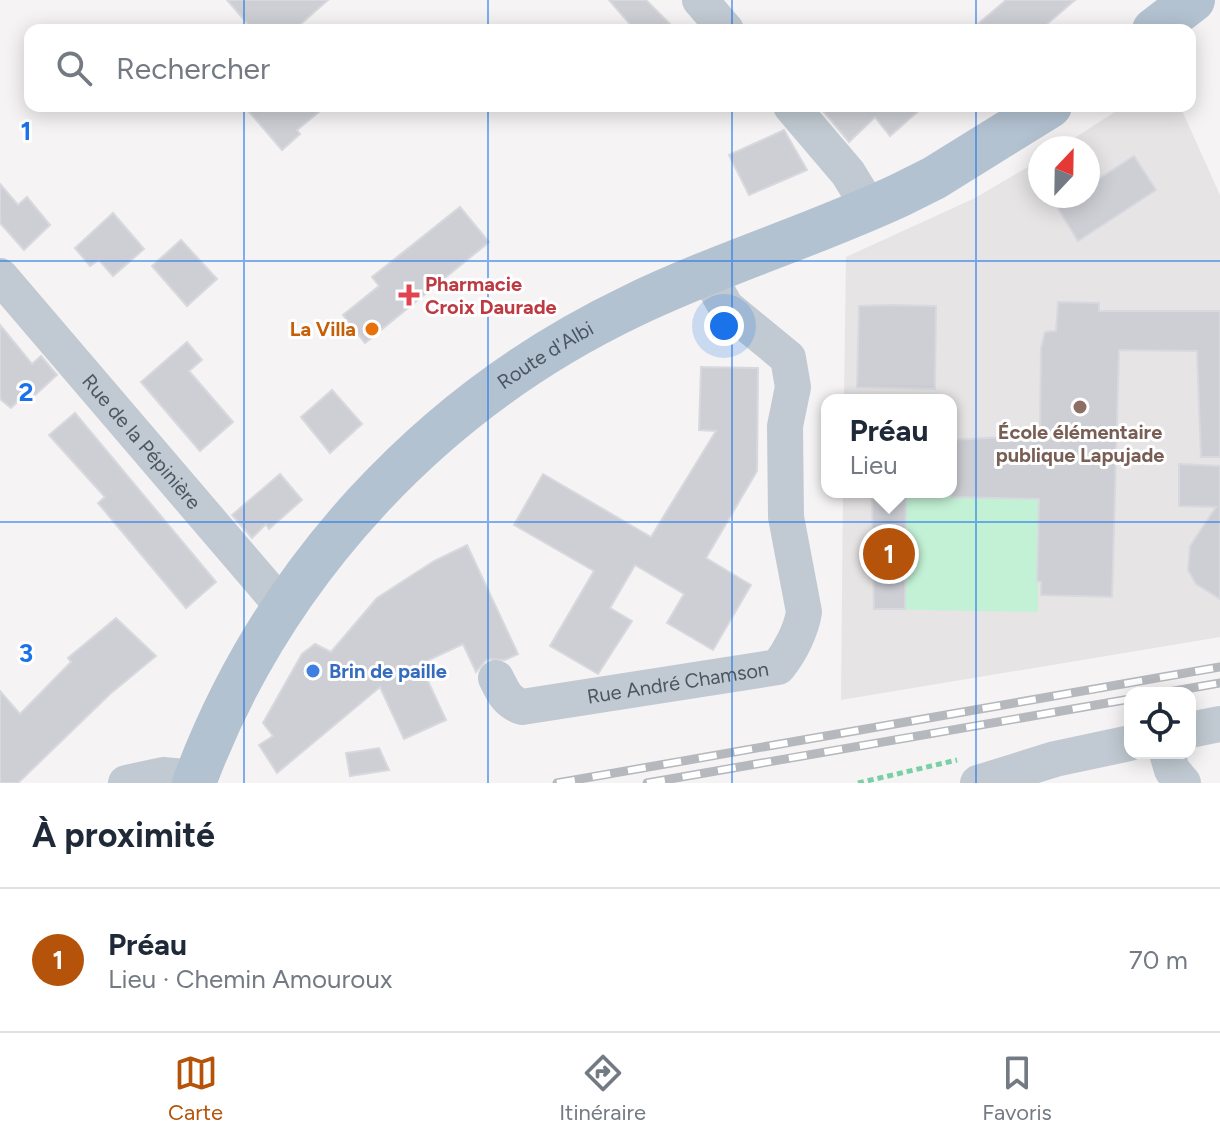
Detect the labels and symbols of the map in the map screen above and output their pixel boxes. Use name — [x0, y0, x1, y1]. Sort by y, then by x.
text: 1 — [21, 115, 31, 147]
north arrow — [1028, 136, 1100, 208]
place label: Pharmacie Croix Daurade — [425, 272, 557, 319]
marker: Pharmacie Croix Daurade — [400, 286, 418, 304]
your location — [704, 306, 744, 346]
street label: Route d'Albi — [493, 316, 597, 394]
place label: La Villa — [290, 317, 356, 341]
marker: La Villa — [363, 320, 381, 338]
street label: Rue de la Pépinière — [77, 369, 206, 514]
text: 2 — [18, 376, 34, 408]
marker: École élémentaire publique Lapujade — [1071, 398, 1089, 416]
place label: École élémentaire publique Lapujade — [996, 420, 1164, 467]
pin: 1 — [863, 524, 915, 584]
text: 3 — [19, 637, 33, 669]
street label: Rue André Chamson — [585, 657, 770, 709]
place label: Brin de paille — [329, 659, 447, 683]
marker: Brin de paille — [304, 662, 322, 680]

